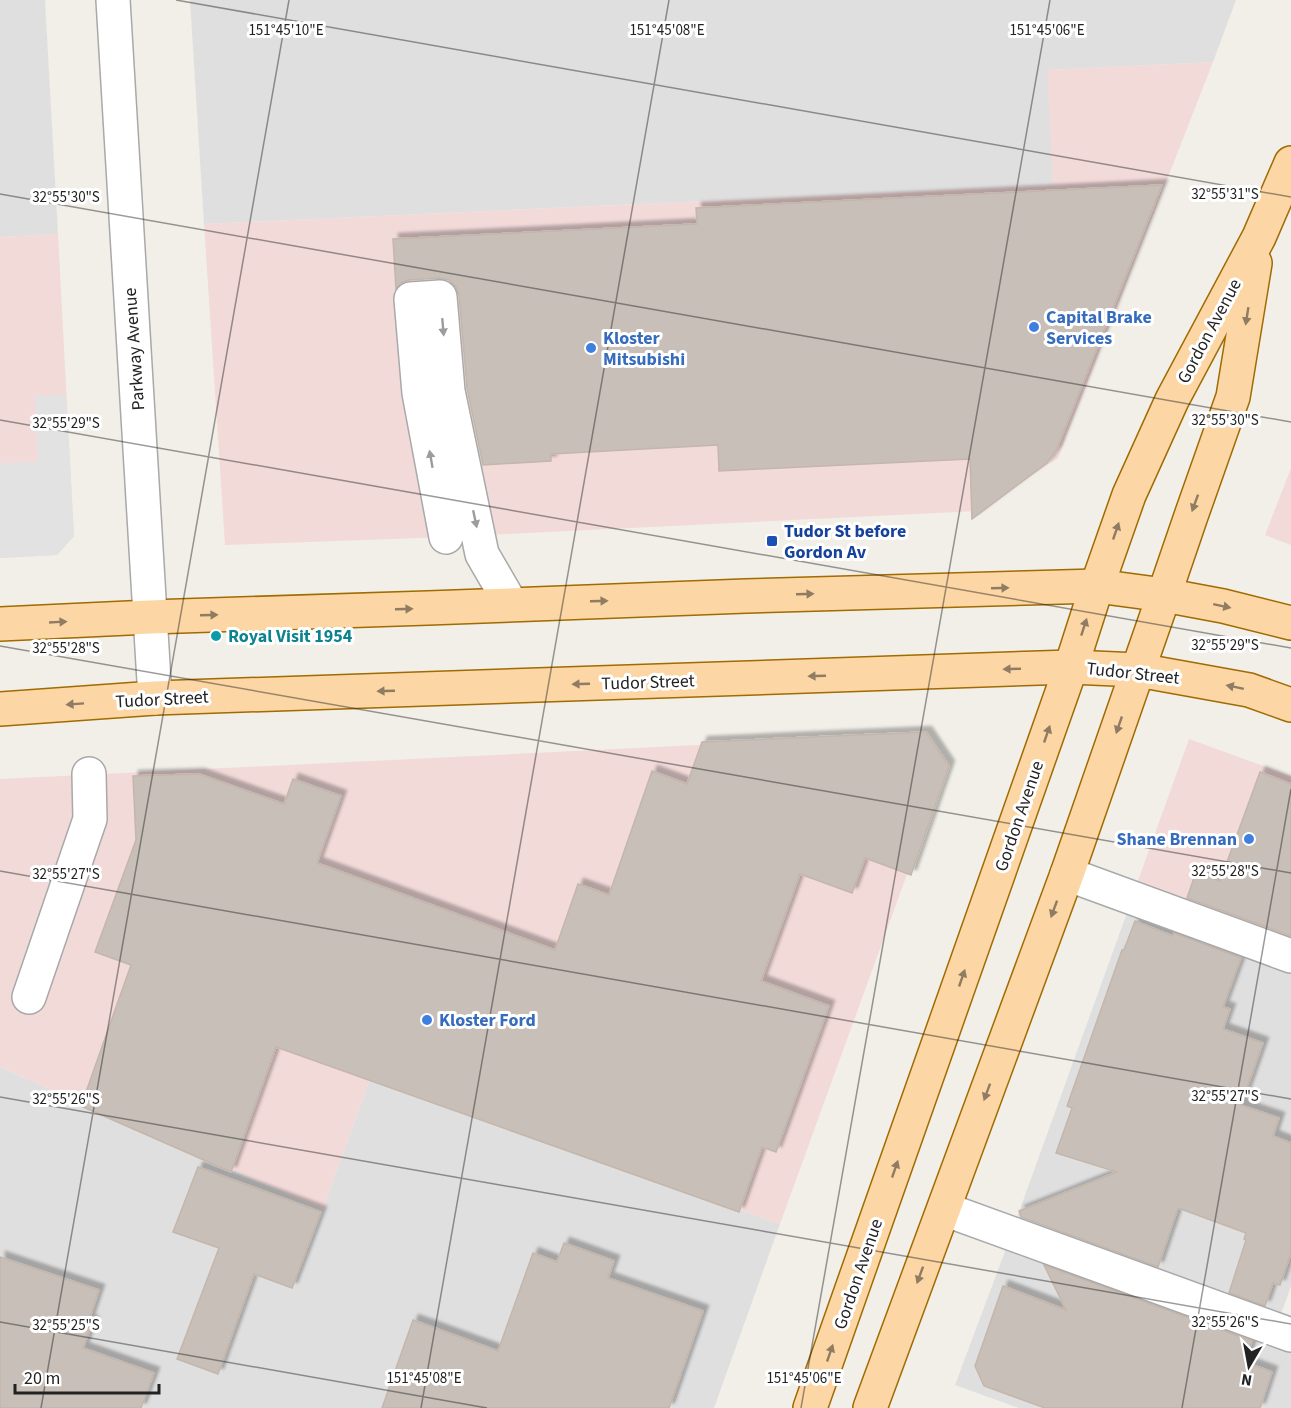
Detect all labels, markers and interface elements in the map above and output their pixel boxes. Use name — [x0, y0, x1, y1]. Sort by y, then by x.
text: 151°45'10"E — [248, 20, 324, 41]
text: 151°45'08"E — [629, 20, 705, 41]
text: 151°45'06"E — [1009, 20, 1085, 41]
text: 32°55'31"S — [1191, 184, 1259, 205]
text: 32°55'30"S — [32, 187, 100, 208]
street label: Gordon Avenue — [1171, 274, 1248, 388]
street label: Parkway Avenue — [118, 287, 151, 411]
place label: Capital Brake Services — [1046, 305, 1152, 351]
one-way arrow — [1242, 306, 1251, 325]
one-way arrow — [438, 317, 448, 336]
marker: Capital Brake Services — [1027, 320, 1041, 334]
place label: Kloster Mitsubishi — [603, 326, 685, 372]
marker: Kloster Mitsubishi — [584, 341, 598, 355]
text: 32°55'30"S — [1191, 410, 1259, 431]
text: 32°55'29"S — [32, 413, 100, 434]
one-way arrow — [426, 449, 435, 468]
one-way arrow — [1190, 494, 1200, 512]
one-way arrow — [471, 509, 480, 528]
place label: Tudor St before Gordon Av — [784, 519, 906, 565]
one-way arrow — [1112, 522, 1121, 540]
marker: Tudor St before Gordon Av — [765, 534, 779, 548]
one-way arrow — [990, 584, 1009, 593]
one-way arrow — [795, 589, 814, 599]
one-way arrow — [589, 597, 608, 606]
one-way arrow — [1213, 602, 1232, 611]
one-way arrow — [394, 605, 413, 614]
one-way arrow — [199, 611, 218, 620]
one-way arrow — [49, 617, 68, 626]
one-way arrow — [1080, 618, 1089, 636]
place label: Royal Visit 1954 — [228, 624, 353, 649]
marker: Royal Visit 1954 — [209, 629, 223, 643]
text: 32°55'29"S — [1191, 635, 1259, 656]
text: 32°55'28"S — [32, 638, 100, 659]
street label: Tudor Street — [1085, 656, 1181, 691]
one-way arrow — [1003, 665, 1022, 674]
street label: Tudor Street — [601, 668, 695, 697]
one-way arrow — [808, 671, 827, 681]
one-way arrow — [571, 680, 590, 689]
one-way arrow — [1226, 682, 1245, 691]
street label: Tudor Street — [115, 685, 209, 714]
one-way arrow — [376, 686, 395, 696]
one-way arrow — [66, 699, 85, 709]
one-way arrow — [1113, 716, 1123, 734]
one-way arrow — [1043, 725, 1052, 743]
street label: Gordon Avenue — [989, 757, 1050, 875]
place label: Shane Brennan — [1116, 827, 1237, 852]
marker: Shane Brennan — [1242, 832, 1256, 846]
text: 32°55'28"S — [1191, 861, 1259, 882]
text: 32°55'27"S — [32, 864, 100, 885]
one-way arrow — [1048, 900, 1058, 918]
one-way arrow — [958, 969, 968, 987]
place label: Kloster Ford — [439, 1008, 536, 1033]
marker: Kloster Ford — [420, 1013, 434, 1027]
one-way arrow — [981, 1083, 991, 1101]
text: 32°55'27"S — [1191, 1086, 1259, 1107]
text: 32°55'26"S — [32, 1089, 100, 1110]
one-way arrow — [890, 1160, 900, 1178]
street label: Gordon Avenue — [828, 1215, 889, 1333]
one-way arrow — [914, 1266, 924, 1284]
text: 32°55'26"S — [1191, 1312, 1259, 1333]
text: 32°55'25"S — [32, 1315, 100, 1336]
north arrow — [1219, 1336, 1279, 1396]
one-way arrow — [825, 1344, 835, 1362]
scale bar — [15, 1357, 159, 1395]
text: 20 m — [24, 1366, 60, 1391]
text: 151°45'08"E — [386, 1368, 462, 1389]
text: 151°45'06"E — [766, 1368, 842, 1389]
text: N — [1239, 1368, 1254, 1392]

